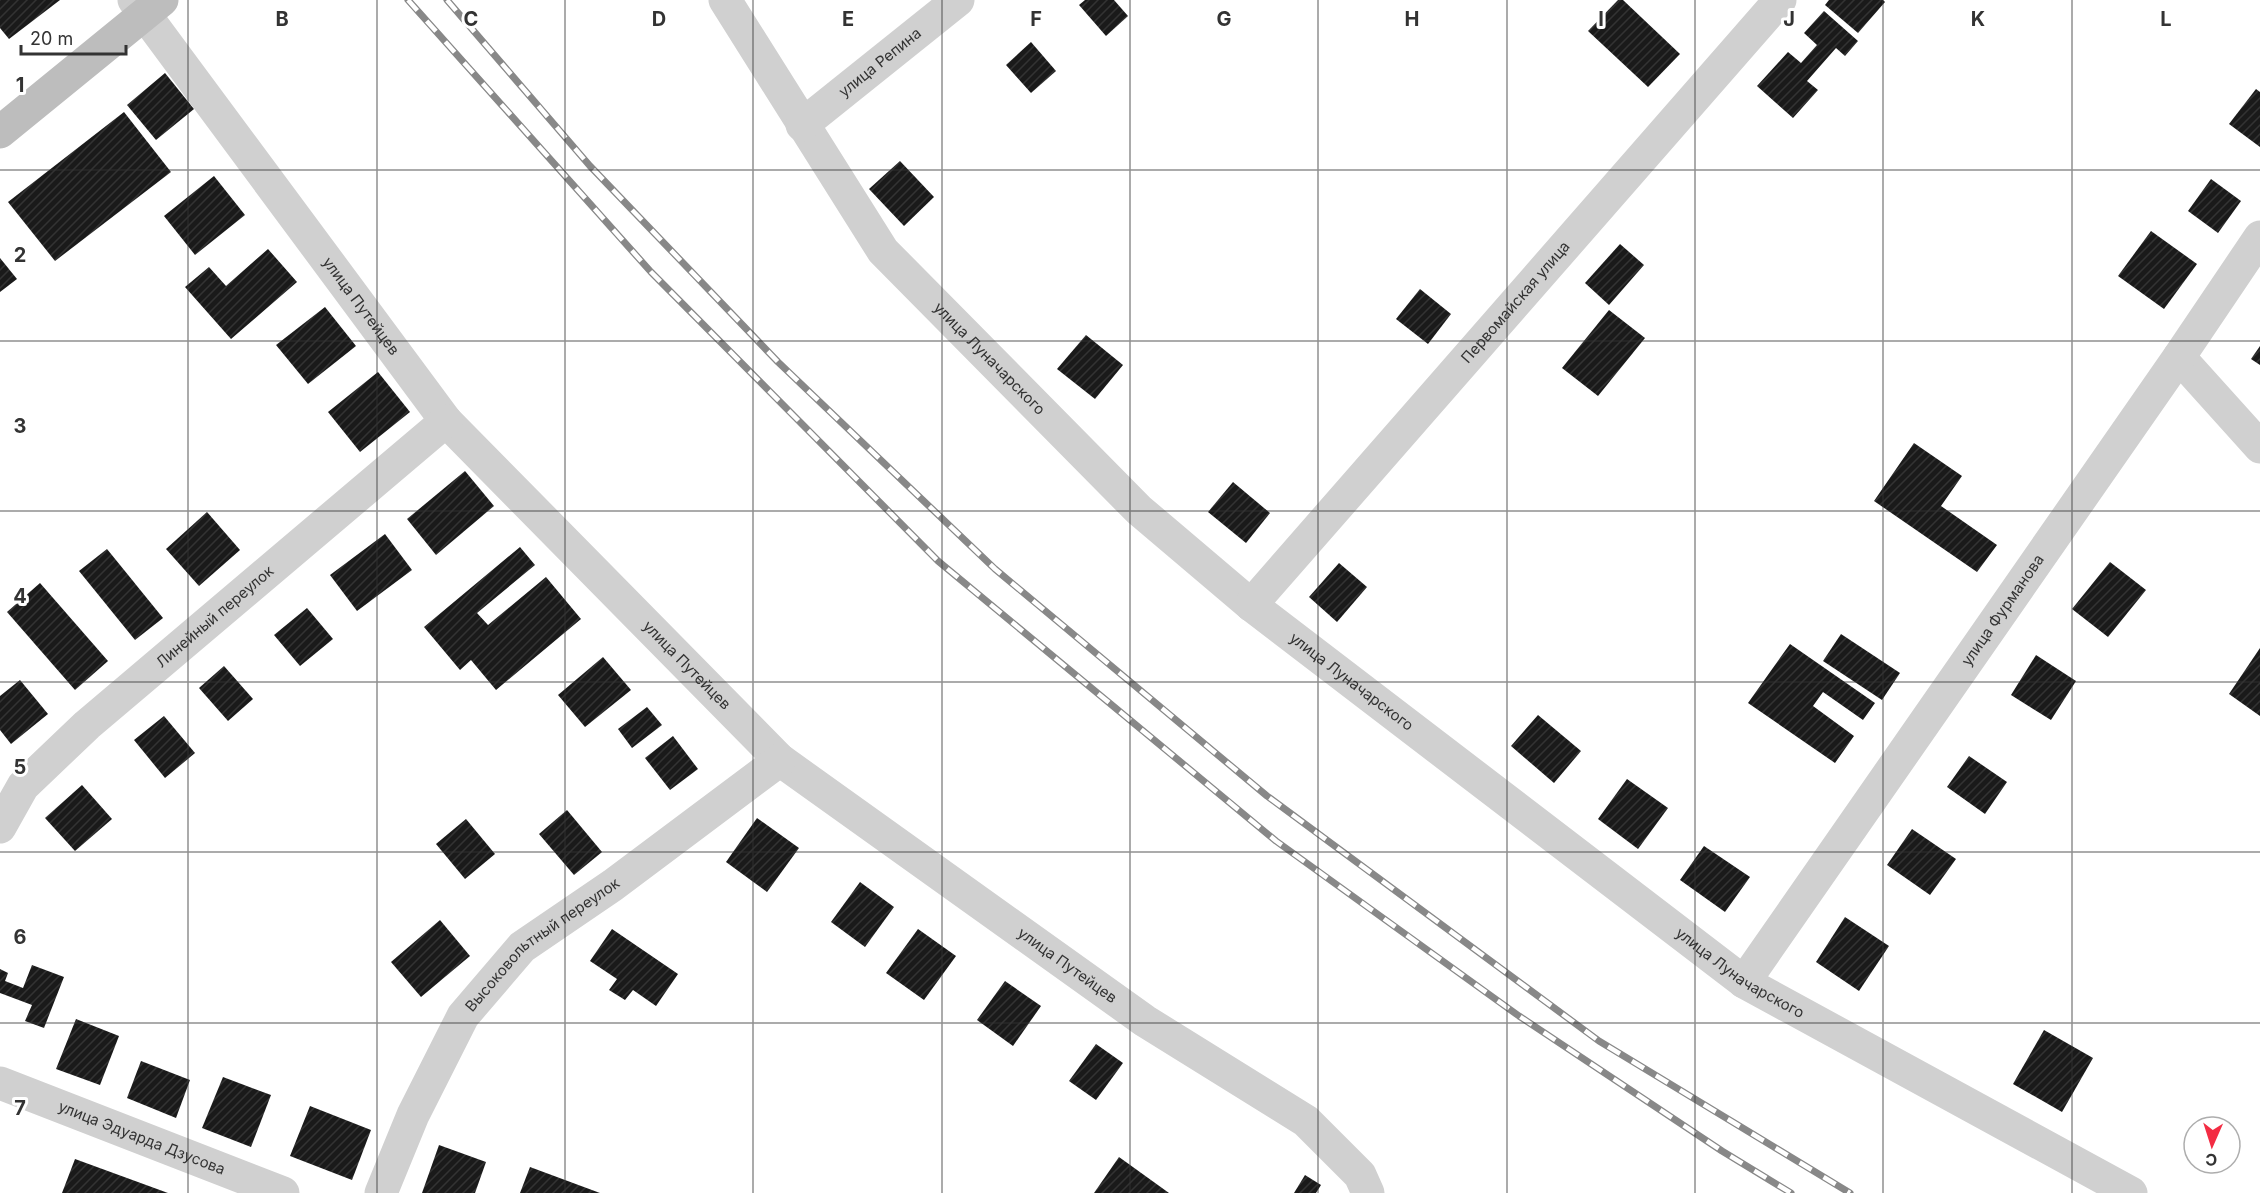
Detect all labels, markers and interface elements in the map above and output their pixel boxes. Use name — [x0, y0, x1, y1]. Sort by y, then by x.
text: B — [275, 7, 289, 31]
text: C — [464, 7, 478, 31]
text: D — [652, 7, 666, 31]
text: E — [842, 7, 854, 31]
text: F — [1030, 7, 1042, 31]
text: G — [1216, 7, 1232, 31]
text: H — [1405, 7, 1419, 31]
text: I — [1598, 7, 1604, 31]
text: J — [1783, 7, 1795, 31]
text: K — [1971, 7, 1985, 31]
text: L — [2160, 7, 2172, 31]
scale bar — [21, 18, 126, 56]
street label: улица Репина — [835, 23, 925, 101]
text: 20 m — [30, 28, 73, 49]
text: 1 — [16, 73, 24, 97]
street label: Первомайская улица — [1457, 237, 1574, 367]
text: 2 — [14, 243, 26, 267]
street label: улица Путейцев — [319, 253, 404, 359]
street label: улица Луначарского — [930, 298, 1050, 419]
text: 3 — [14, 414, 26, 438]
street label: улица Фурманова — [1957, 550, 2048, 669]
street label: Линейный переулок — [152, 561, 277, 672]
text: 4 — [13, 584, 27, 608]
street label: улица Путейцев — [639, 617, 735, 713]
street label: улица Луначарского — [1286, 628, 1417, 735]
text: 5 — [14, 755, 26, 779]
street label: Высоковольтный переулок — [461, 873, 623, 1015]
street label: улица Путейцев — [1014, 923, 1121, 1007]
street label: улица Луначарского — [1672, 923, 1808, 1022]
text: 6 — [14, 925, 27, 949]
text: 7 — [14, 1096, 26, 1120]
street label: улица Эдуарда Дзусова — [56, 1097, 228, 1179]
north arrow — [2182, 1115, 2242, 1175]
text: С — [2205, 1150, 2218, 1170]

